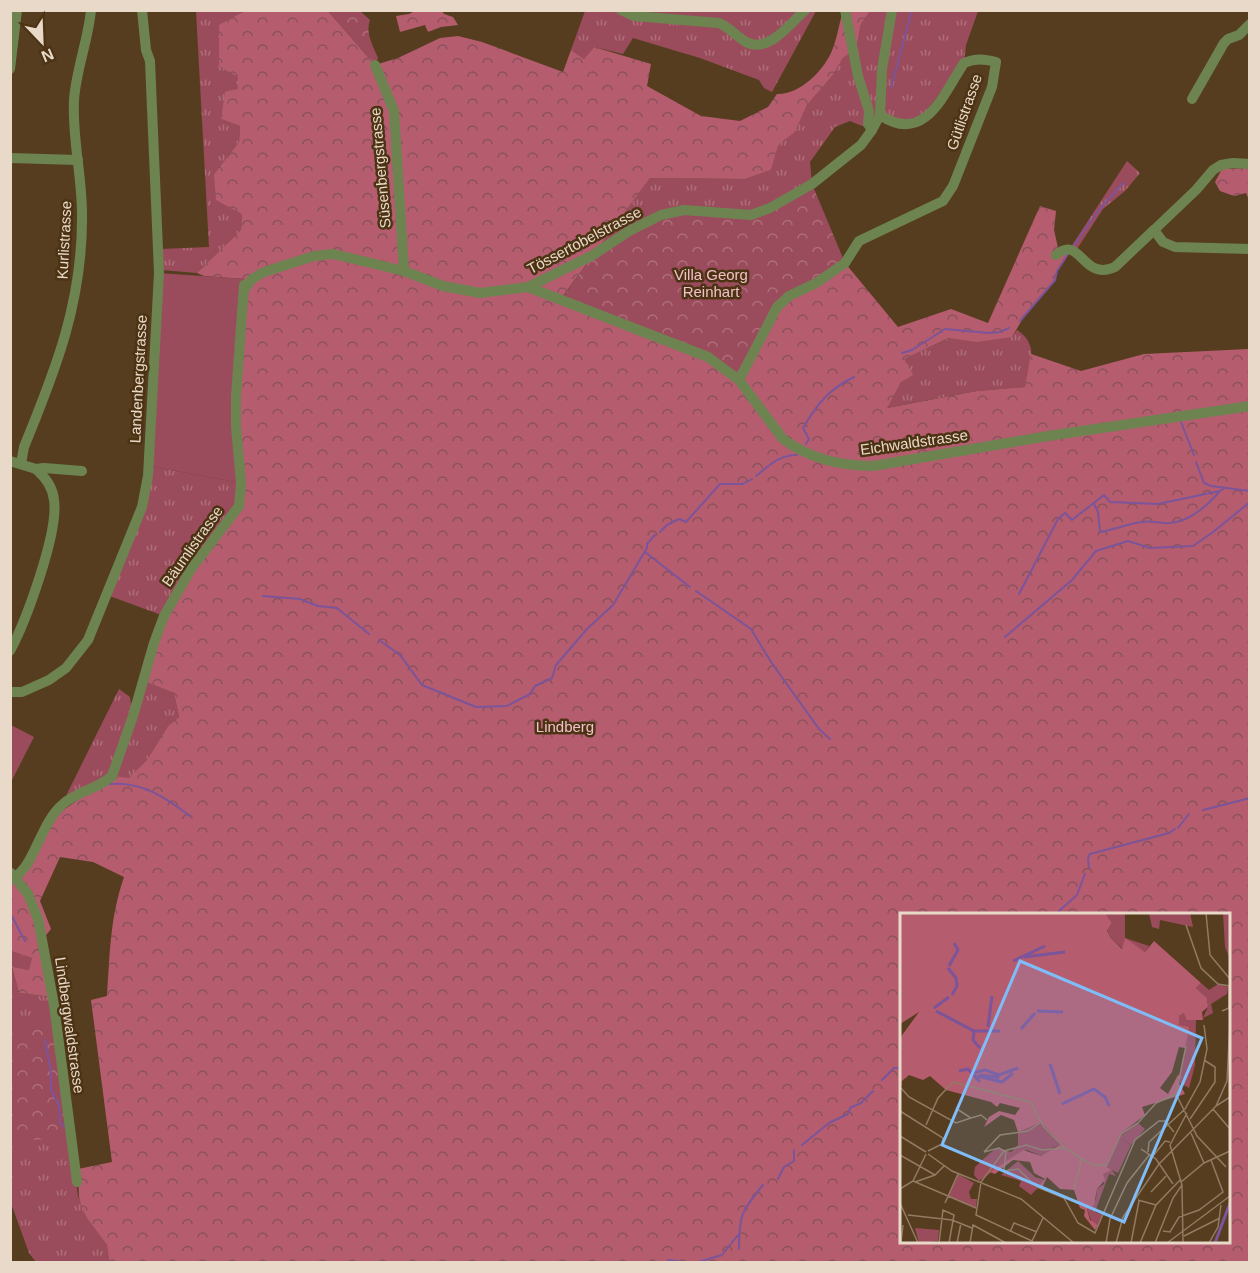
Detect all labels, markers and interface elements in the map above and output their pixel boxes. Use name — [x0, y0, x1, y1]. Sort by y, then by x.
north arrow — [12, 12, 72, 72]
text: N — [39, 45, 56, 65]
street label: Gütlistrasse — [943, 72, 985, 152]
street label: Süsenbergstrasse — [366, 107, 394, 229]
street label: Kurlistrasse — [53, 200, 75, 280]
street label: Tössertobelstrasse — [524, 203, 644, 277]
park label: Villa Georg Reinhart — [674, 266, 748, 300]
street label: Landenbergstrasse — [126, 314, 150, 444]
street label: Eichwaldstrasse — [859, 426, 969, 458]
street label: Bäumlistrasse — [158, 503, 226, 589]
park label: Lindberg — [536, 718, 594, 735]
inset map — [900, 913, 1230, 1243]
street label: Lindbergwaldstrasse — [52, 956, 88, 1094]

